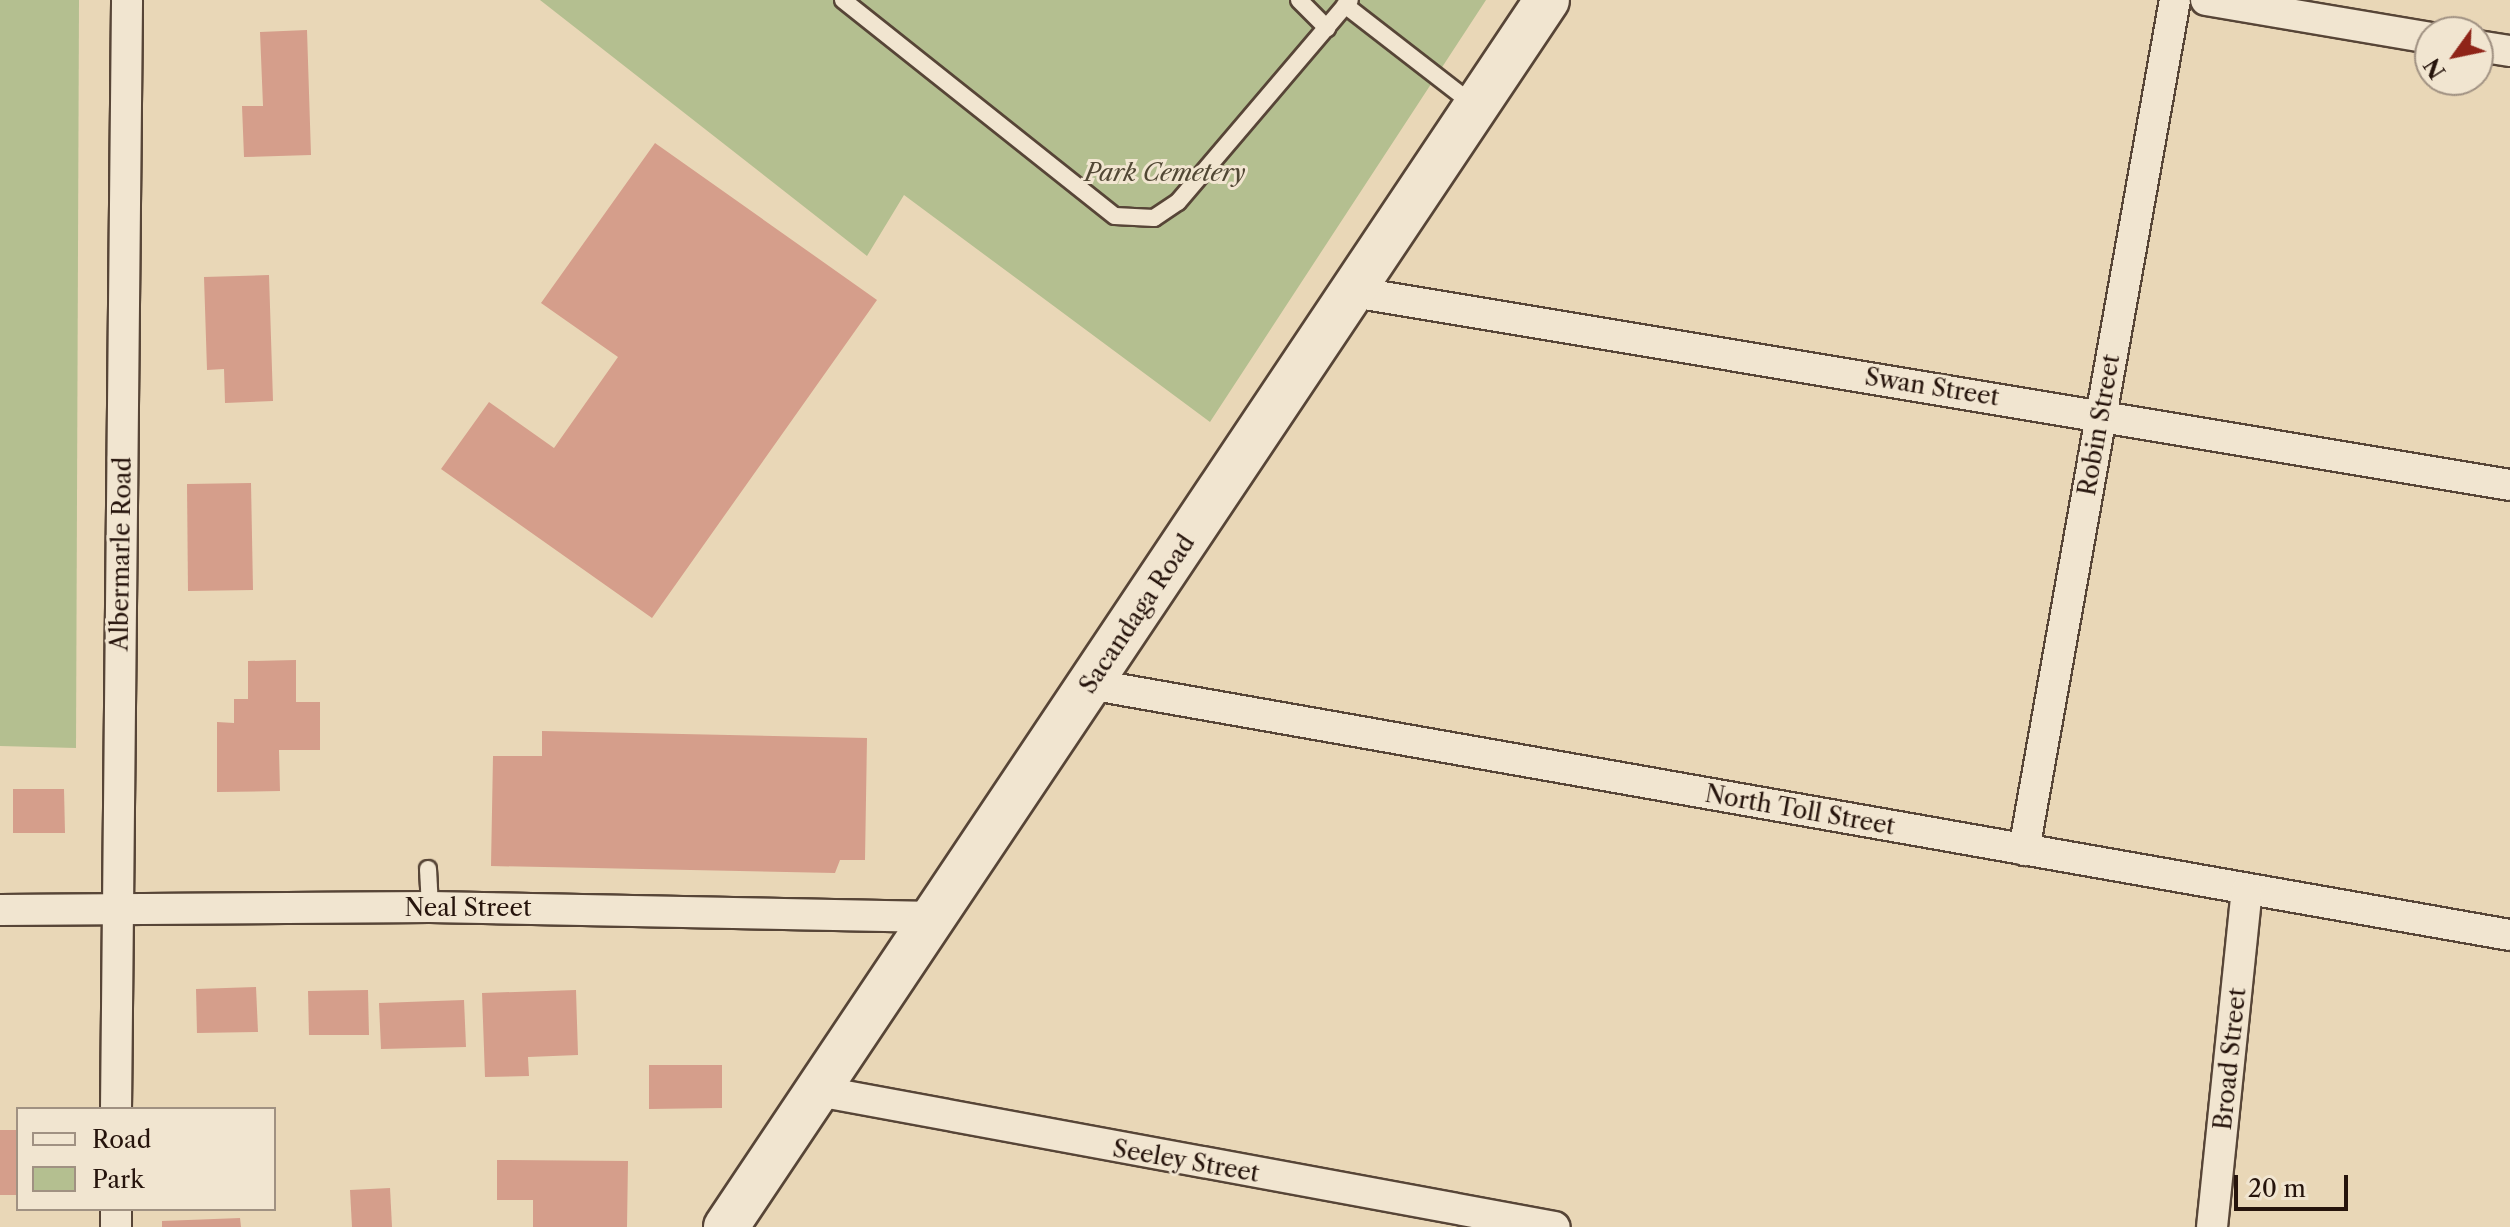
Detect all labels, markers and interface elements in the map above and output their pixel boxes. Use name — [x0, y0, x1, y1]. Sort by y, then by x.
north arrow — [2414, 16, 2494, 96]
text: N — [2419, 53, 2452, 84]
park label: Park Cemetery — [1085, 159, 1245, 187]
street label: Robin Street — [2072, 352, 2126, 498]
street label: Swan Street — [1863, 362, 2001, 412]
street label: Albermarle Road — [105, 457, 137, 651]
street label: Sacandaga Road — [1073, 529, 1201, 699]
street label: North Toll Street — [1702, 779, 1898, 841]
street label: Neal Street — [405, 894, 531, 922]
street label: Broad Street — [2208, 986, 2252, 1132]
legend — [16, 1107, 276, 1211]
text: Road — [92, 1125, 151, 1154]
street label: Seeley Street — [1110, 1134, 1262, 1188]
scale bar — [2238, 1159, 2352, 1209]
text: Park — [92, 1165, 144, 1194]
text: 20 m — [2248, 1174, 2306, 1203]

